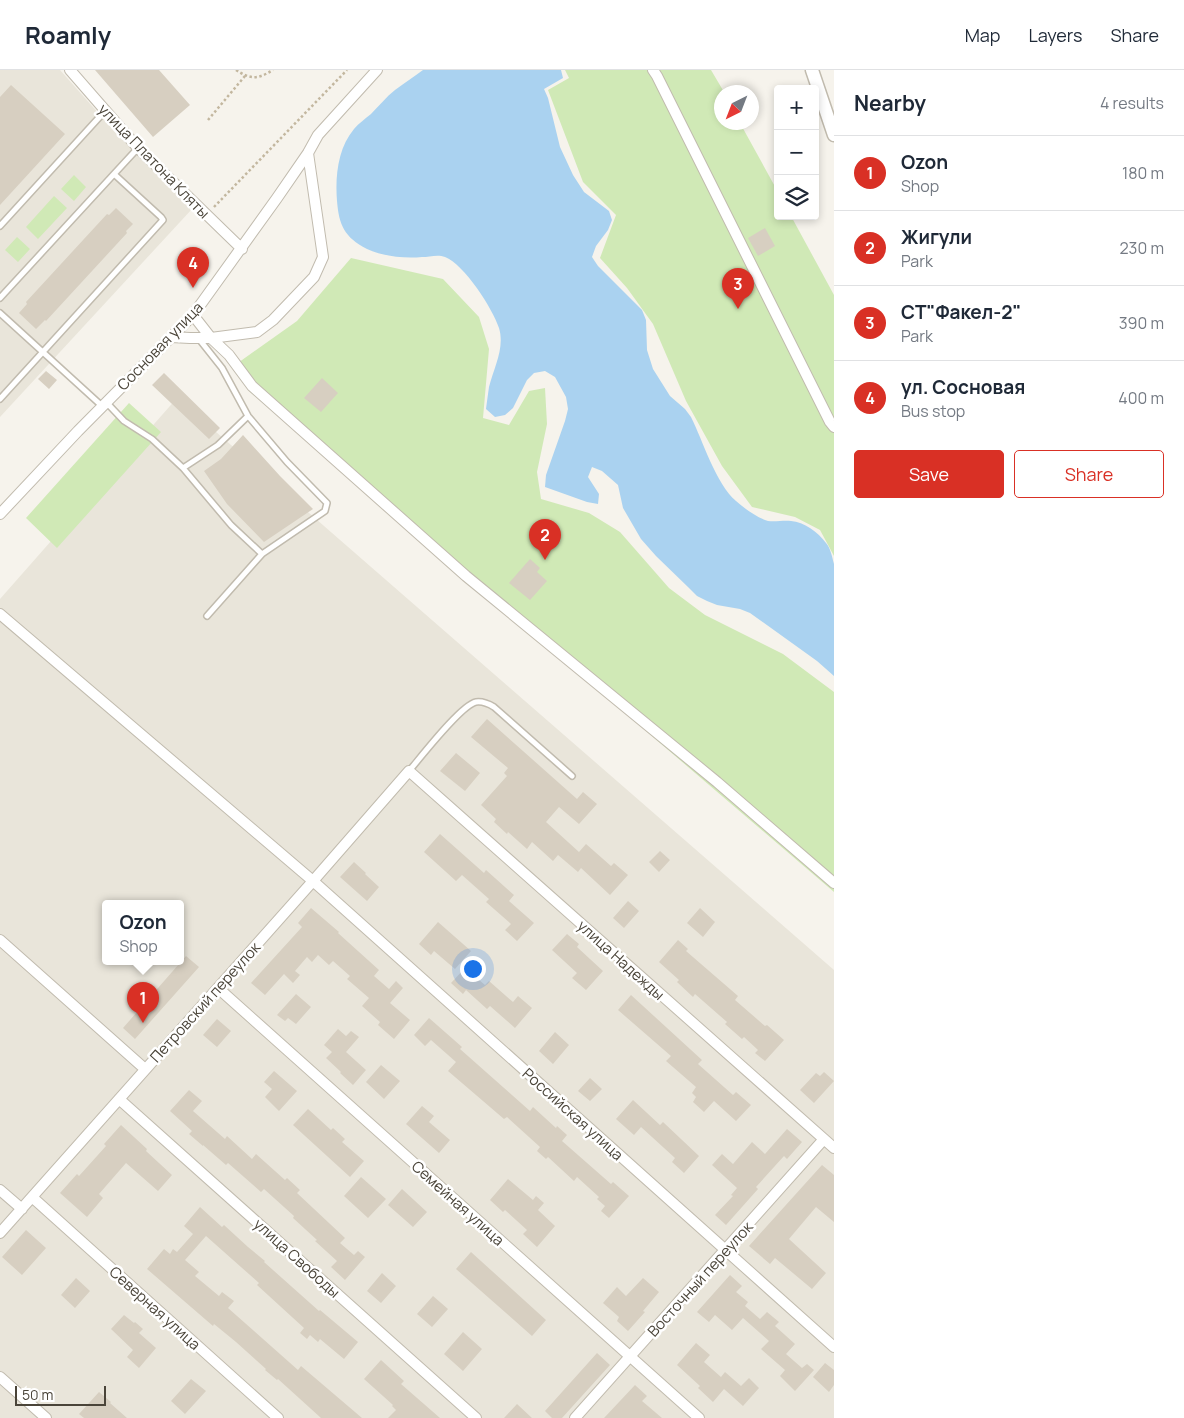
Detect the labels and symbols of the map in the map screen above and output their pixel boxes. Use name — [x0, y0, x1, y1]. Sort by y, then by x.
north arrow — [714, 85, 759, 130]
street label: улица Платона Кляты — [94, 99, 214, 223]
pin: 4 — [177, 247, 209, 288]
pin: 3 — [722, 268, 754, 309]
street label: Сосновая улица — [112, 297, 208, 395]
pin: 2 — [529, 519, 561, 560]
street label: улица Надежды — [573, 915, 669, 1005]
street label: Петровский переулок — [145, 937, 265, 1067]
your location — [460, 956, 486, 982]
pin: 1 — [127, 982, 159, 1023]
street label: Российская улица — [518, 1063, 628, 1165]
street label: Семейная улица — [407, 1156, 509, 1250]
street label: улица Свободы — [249, 1214, 345, 1302]
street label: Восточный переулок — [643, 1216, 758, 1341]
street label: Северная улица — [105, 1261, 205, 1355]
scale bar — [15, 1383, 106, 1406]

